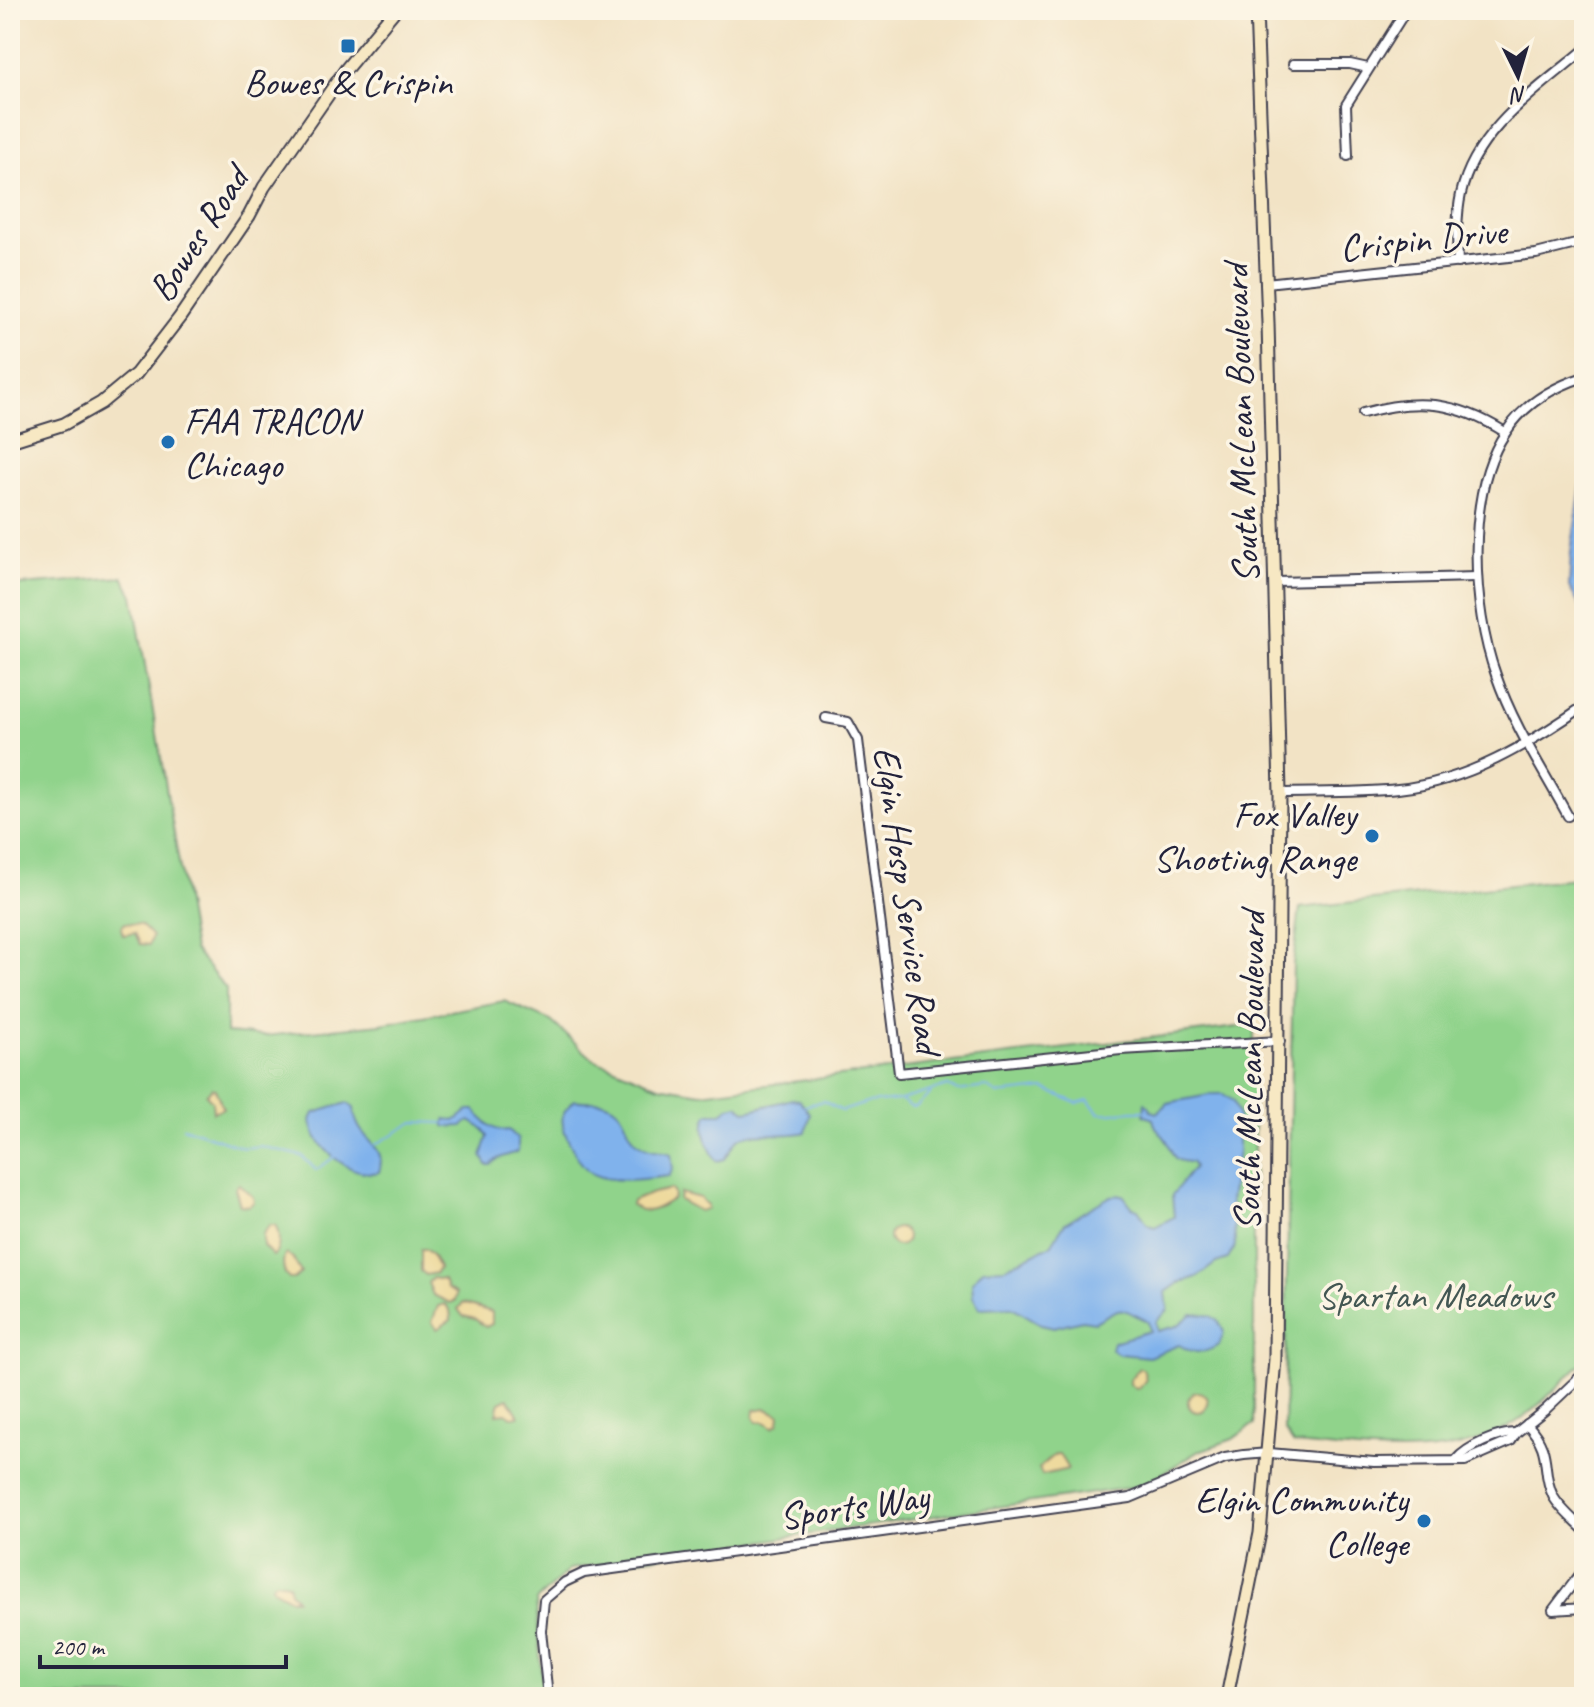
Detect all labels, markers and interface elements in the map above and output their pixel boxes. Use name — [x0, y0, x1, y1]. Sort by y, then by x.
north arrow — [1478, 36, 1558, 116]
marker: Bowes & Crispin — [339, 37, 357, 55]
place label: Bowes & Crispin — [244, 59, 454, 106]
text: N — [1508, 80, 1528, 110]
street label: Bowes Road — [138, 154, 262, 310]
street label: Crispin Drive — [1337, 207, 1511, 272]
street label: South McLean Boulevard — [1211, 258, 1270, 584]
place label: FAA TRACON Chicago — [184, 397, 364, 488]
marker: FAA TRACON Chicago — [159, 433, 177, 451]
street label: Elgin Hosp Service Road — [863, 744, 953, 1061]
place label: Fox Valley Shooting Range — [1153, 791, 1359, 882]
marker: Fox Valley Shooting Range — [1363, 827, 1381, 845]
street label: South McLean Boulevard — [1223, 905, 1276, 1231]
park label: Spartan Meadows — [1318, 1272, 1556, 1319]
street label: Sports Way — [776, 1472, 935, 1540]
place label: Elgin Community College — [1195, 1476, 1411, 1567]
marker: Elgin Community College — [1415, 1512, 1433, 1530]
scale bar — [40, 1619, 286, 1669]
text: 200 m — [52, 1632, 106, 1662]

